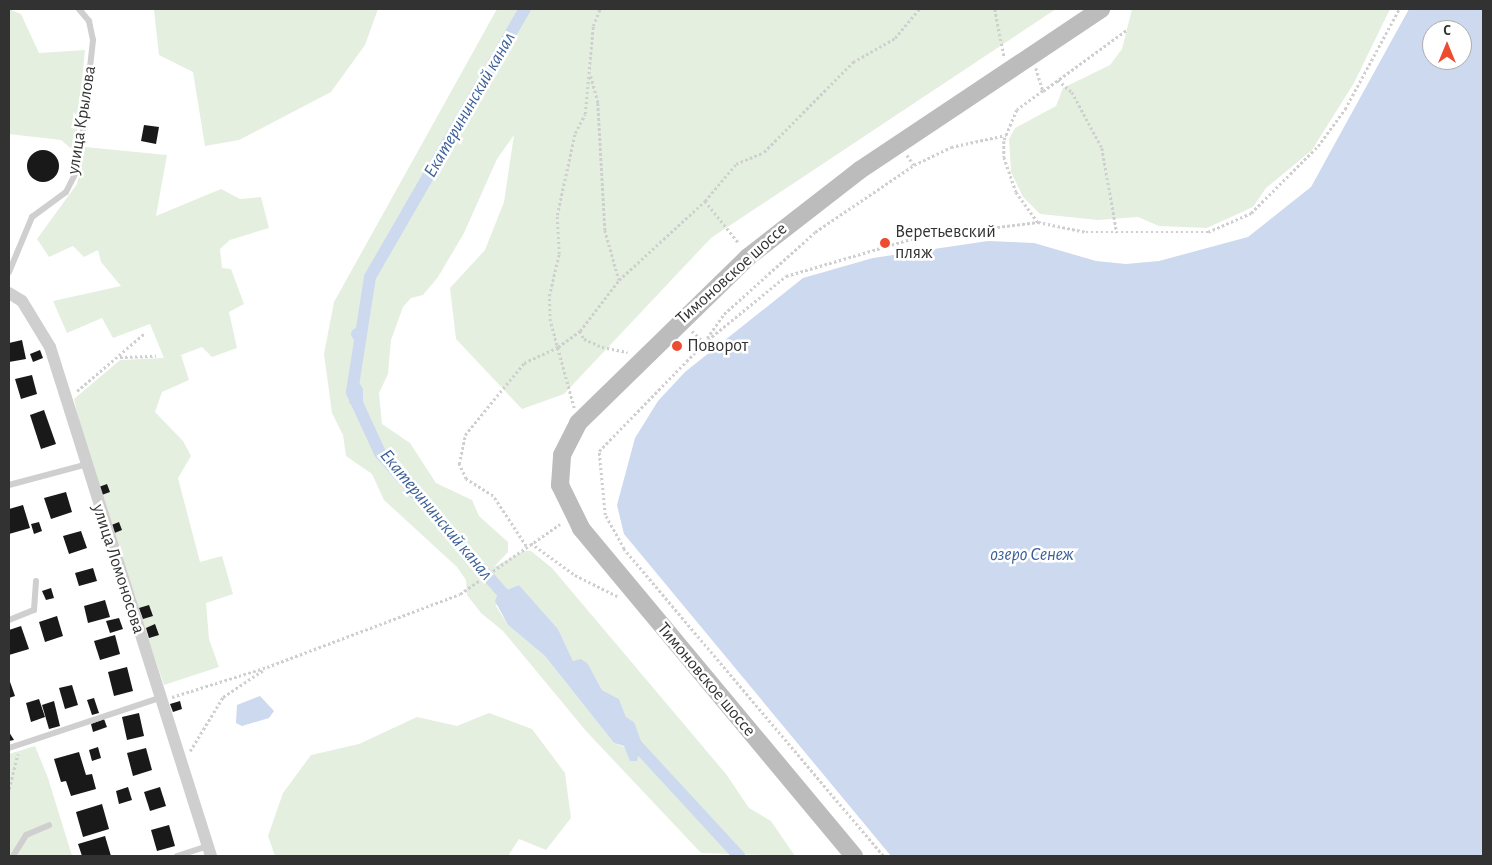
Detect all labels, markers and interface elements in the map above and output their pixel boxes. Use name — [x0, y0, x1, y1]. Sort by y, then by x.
north arrow — [1422, 20, 1472, 70]
text: С — [1443, 24, 1451, 38]
water label: Екатерининский канал — [419, 28, 521, 182]
street label: улица Крылова — [63, 64, 101, 176]
street label: Тимоновское шоссе — [672, 218, 792, 330]
place label: Веретьевский пляж — [895, 222, 996, 264]
marker: Веретьевский пляж — [879, 237, 891, 249]
place label: Поворот — [687, 335, 748, 357]
marker: Поворот — [671, 340, 683, 352]
water label: Екатерининский канал — [375, 445, 497, 585]
street label: улица Ломоносова — [87, 501, 149, 637]
water label: озеро Сенеж — [990, 544, 1074, 566]
street label: Тимоновское шоссе — [652, 619, 760, 741]

